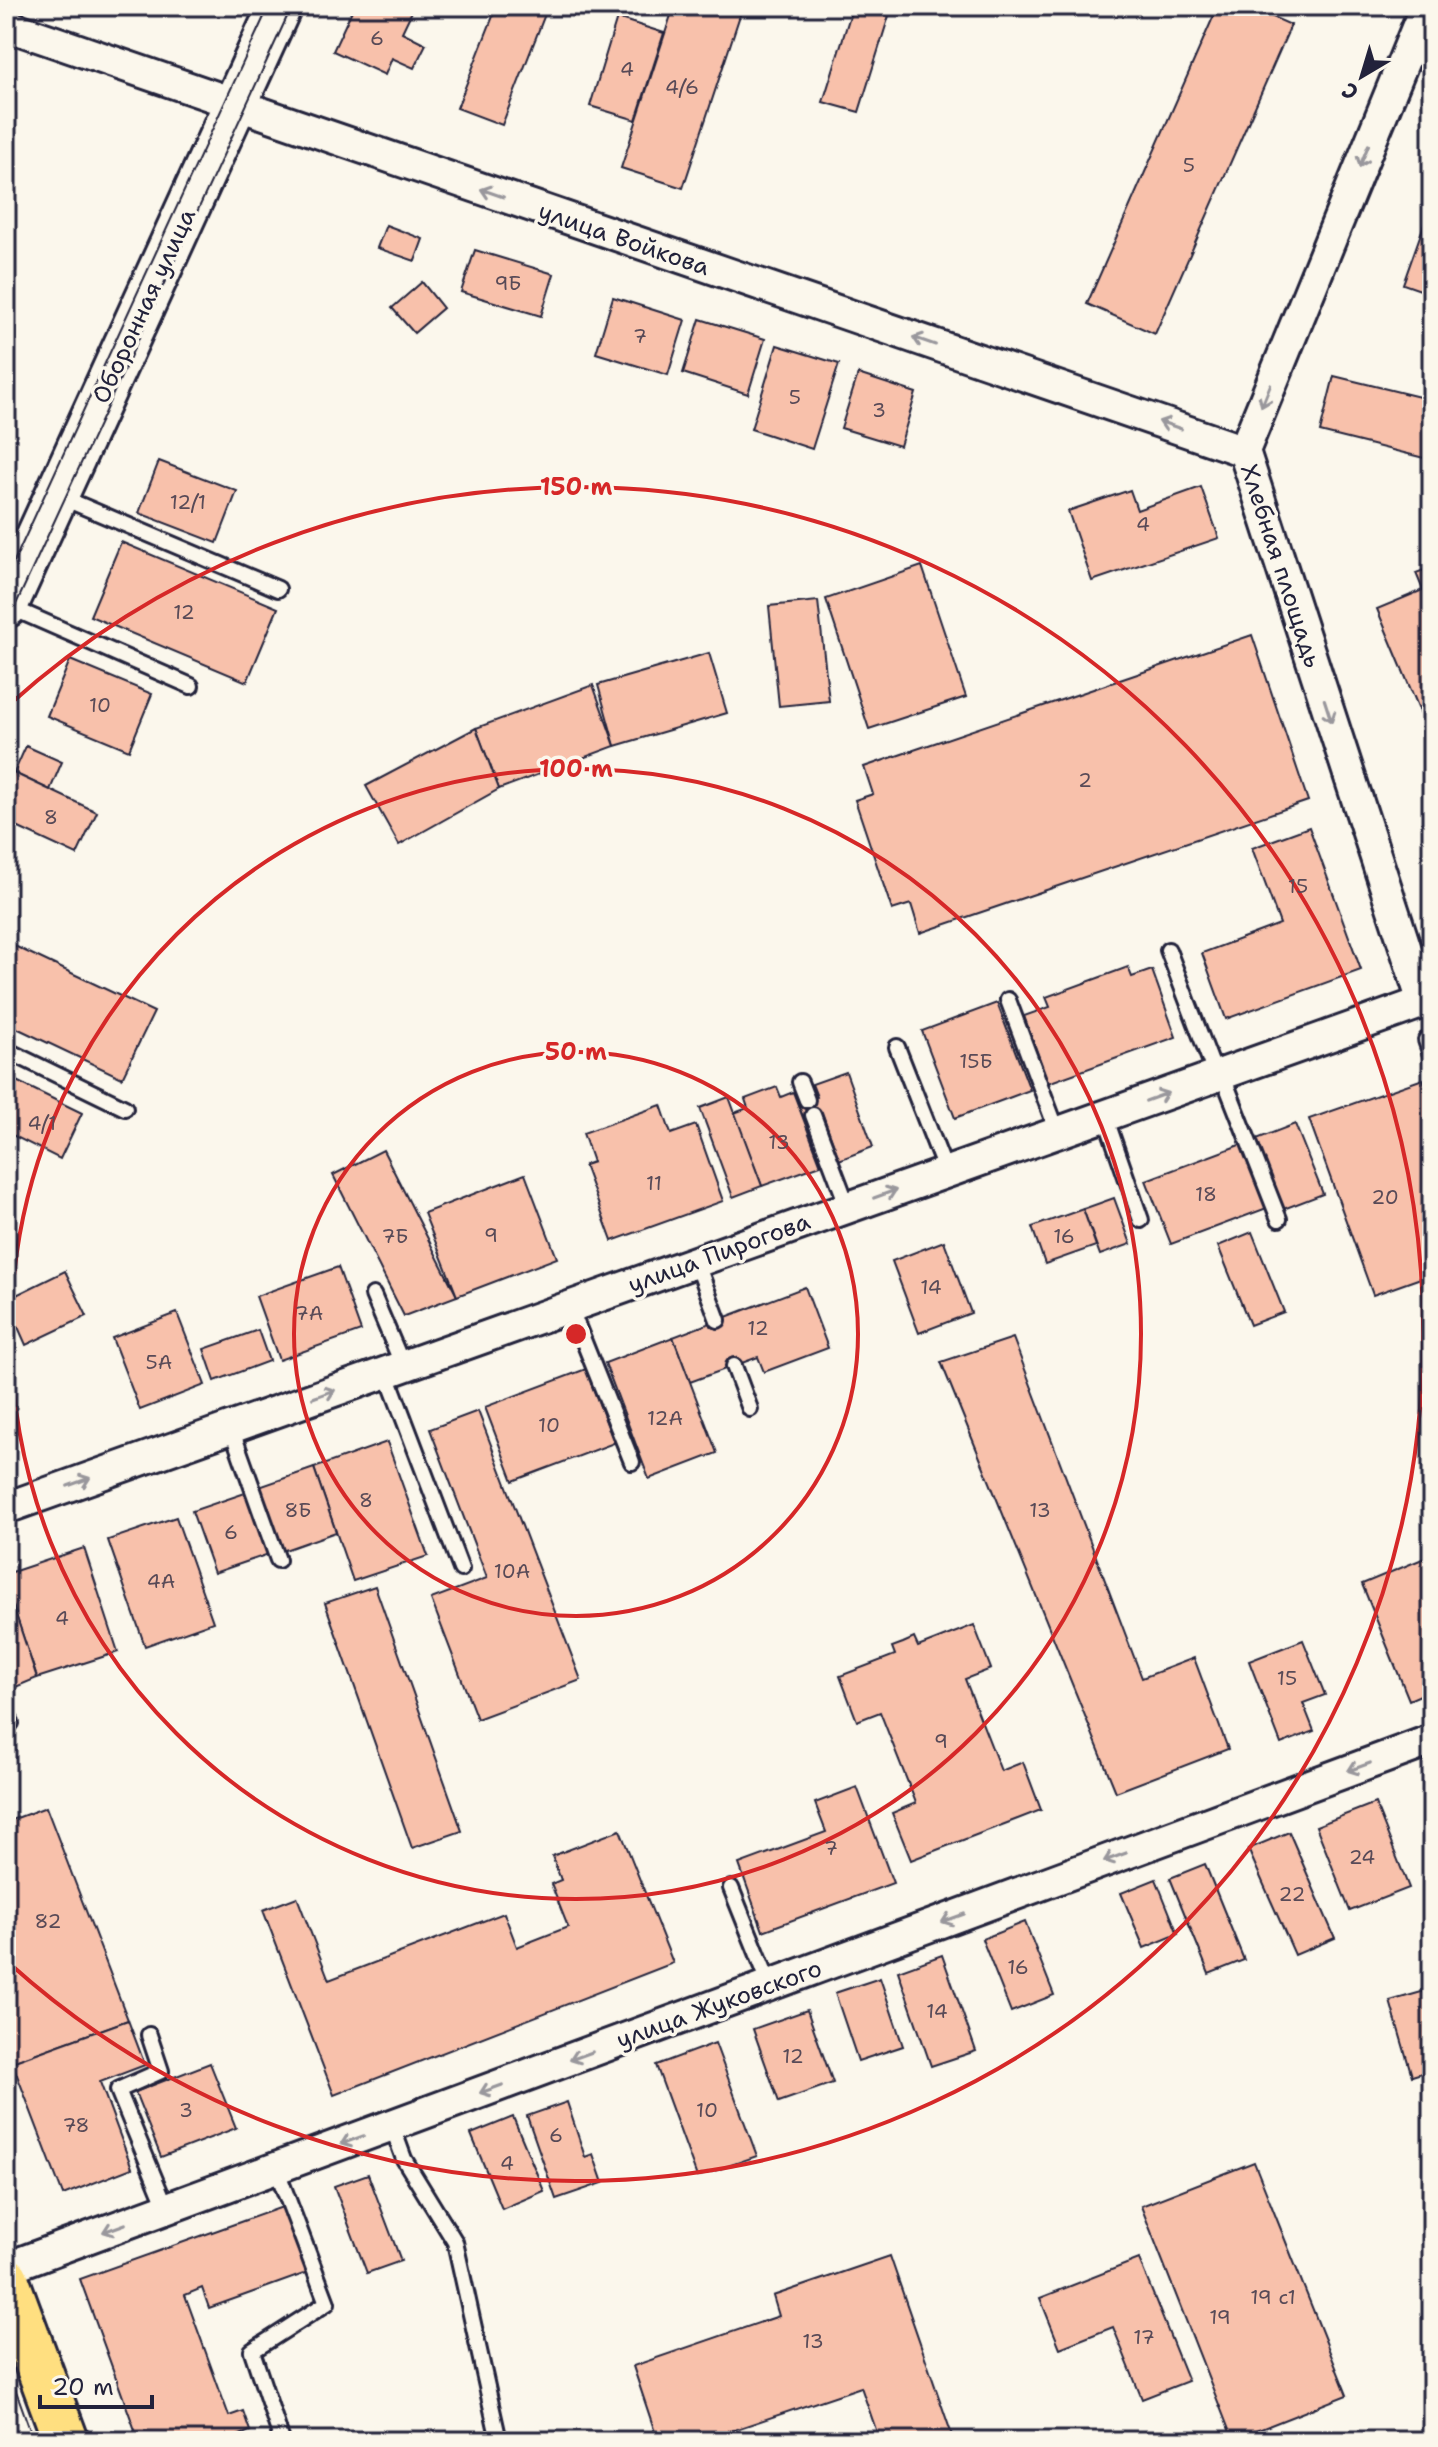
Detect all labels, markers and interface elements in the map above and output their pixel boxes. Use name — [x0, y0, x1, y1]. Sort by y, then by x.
house number: 6 — [370, 25, 384, 51]
north arrow — [1322, 36, 1402, 116]
house number: 4 — [620, 56, 634, 82]
house number: 4/6 — [665, 74, 699, 100]
text: С — [1336, 76, 1364, 107]
one-way arrow — [1356, 143, 1371, 168]
house number: 5 — [1183, 152, 1195, 178]
one-way arrow — [480, 185, 505, 200]
street label: улица Войкова — [534, 195, 714, 283]
street label: Оборонная улица — [85, 203, 203, 409]
house number: 9Б — [494, 270, 522, 296]
house number: 7 — [633, 323, 647, 349]
one-way arrow — [912, 333, 937, 347]
house number: 5 — [789, 384, 801, 410]
one-way arrow — [1257, 384, 1272, 408]
house number: 3 — [872, 397, 886, 423]
one-way arrow — [1158, 417, 1183, 432]
street label: Хлебная площадь — [1233, 460, 1329, 672]
text: 150 m — [540, 471, 612, 503]
house number: 12/1 — [170, 489, 206, 515]
house number: 4 — [1136, 511, 1150, 537]
house number: 12 — [173, 599, 195, 625]
house number: 10 — [89, 692, 111, 718]
one-way arrow — [1322, 698, 1336, 723]
text: 100 m — [539, 753, 613, 785]
house number: 2 — [1078, 767, 1092, 793]
house number: 8 — [44, 804, 58, 830]
house number: 15 — [1288, 873, 1308, 899]
text: 50 m — [545, 1036, 607, 1068]
house number: 15Б — [959, 1048, 993, 1074]
one-way arrow — [1144, 1089, 1169, 1103]
house number: 4/1 — [27, 1110, 57, 1136]
house number: 13 — [768, 1129, 790, 1155]
house number: 11 — [646, 1170, 662, 1196]
house number: 18 — [1195, 1181, 1217, 1207]
house number: 20 — [1371, 1184, 1399, 1210]
one-way arrow — [873, 1185, 898, 1200]
street label: улица Пирогова — [624, 1205, 815, 1301]
house number: 9 — [484, 1222, 498, 1248]
house number: 7Б — [381, 1223, 409, 1249]
house number: 16 — [1053, 1223, 1075, 1249]
house number: 14 — [920, 1274, 942, 1300]
house number: 7А — [295, 1300, 323, 1326]
house number: 12 — [747, 1315, 769, 1341]
centre of rings — [562, 1320, 590, 1348]
house number: 5А — [146, 1349, 172, 1375]
one-way arrow — [311, 1386, 336, 1401]
house number: 12А — [647, 1405, 683, 1431]
house number: 10 — [538, 1412, 560, 1438]
one-way arrow — [67, 1474, 91, 1488]
house number: 8 — [359, 1487, 373, 1513]
house number: 8Б — [284, 1497, 312, 1523]
house number: 13 — [1029, 1497, 1051, 1523]
house number: 6 — [224, 1519, 238, 1545]
house number: 10А — [494, 1558, 530, 1584]
house number: 4А — [147, 1568, 175, 1594]
house number: 4 — [55, 1605, 69, 1631]
house number: 15 — [1277, 1665, 1297, 1691]
house number: 9 — [934, 1728, 948, 1754]
one-way arrow — [1347, 1761, 1372, 1775]
house number: 7 — [824, 1835, 838, 1861]
house number: 24 — [1349, 1844, 1375, 1870]
one-way arrow — [1103, 1851, 1128, 1865]
house number: 22 — [1279, 1881, 1306, 1907]
house number: 82 — [35, 1908, 61, 1934]
one-way arrow — [941, 1912, 965, 1926]
street label: улица Жуковского — [612, 1952, 826, 2056]
house number: 16 — [1007, 1954, 1029, 1980]
house number: 14 — [926, 1998, 948, 2024]
house number: 12 — [782, 2043, 804, 2069]
one-way arrow — [569, 2049, 594, 2064]
one-way arrow — [479, 2083, 503, 2097]
house number: 3 — [179, 2097, 193, 2123]
house number: 10 — [696, 2097, 718, 2123]
house number: 78 — [62, 2112, 90, 2138]
house number: 6 — [549, 2122, 563, 2148]
one-way arrow — [340, 2134, 365, 2149]
house number: 4 — [500, 2150, 514, 2176]
one-way arrow — [102, 2222, 127, 2236]
house number: 19 с1 — [1250, 2284, 1296, 2310]
house number: 19 — [1209, 2304, 1231, 2330]
house number: 17 — [1133, 2324, 1155, 2350]
house number: 13 — [802, 2328, 824, 2354]
scale bar — [40, 2359, 152, 2409]
text: 20 m — [52, 2371, 114, 2403]

